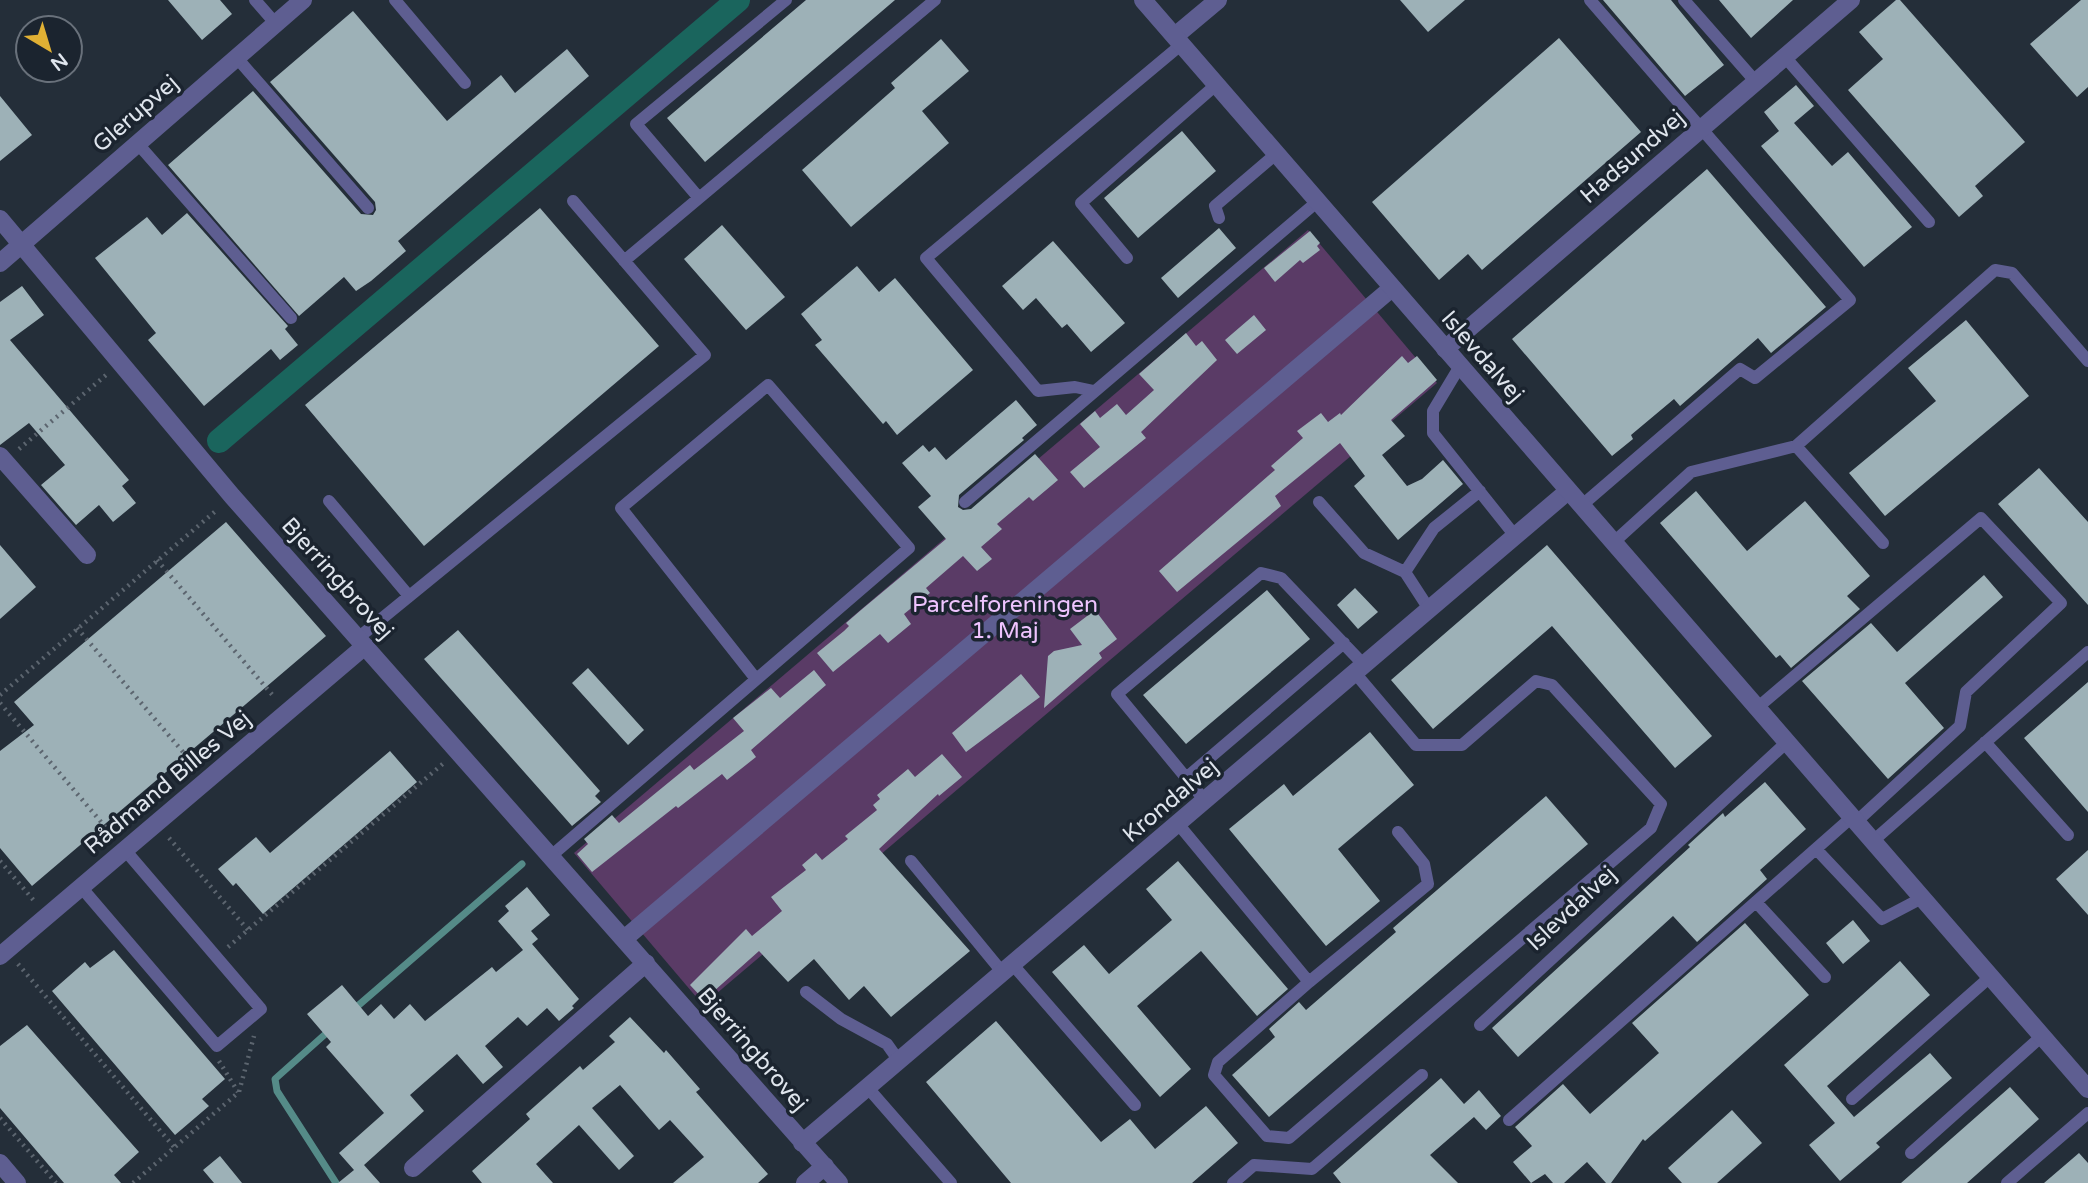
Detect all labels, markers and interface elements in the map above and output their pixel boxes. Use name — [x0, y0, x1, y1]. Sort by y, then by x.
north arrow — [14, 14, 84, 84]
text: N — [46, 48, 72, 75]
street label: Glerupvej — [87, 69, 184, 159]
street label: Hadsundvej — [1575, 104, 1691, 210]
street label: Islevdalvej — [1435, 305, 1530, 408]
street label: Bjerringbrovej — [275, 512, 399, 645]
park label: Parcelforeningen 1. Maj — [912, 591, 1098, 645]
street label: Rådmand Billes Vej — [79, 705, 257, 861]
street label: Krondalvej — [1117, 753, 1224, 849]
street label: Islevdalvej — [1521, 860, 1622, 957]
street label: Bjerringbrovej — [691, 982, 813, 1117]

